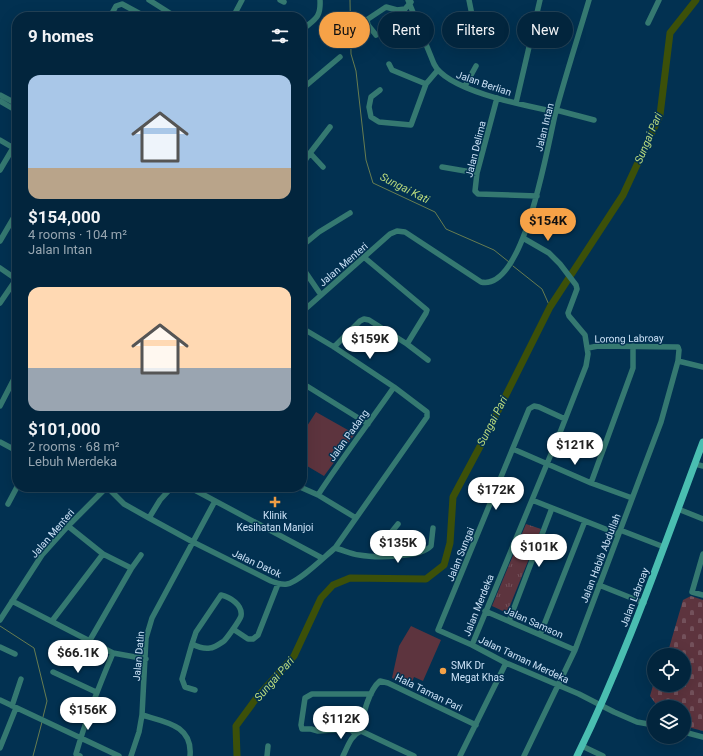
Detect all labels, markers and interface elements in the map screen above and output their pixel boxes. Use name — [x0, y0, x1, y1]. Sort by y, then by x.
chip: Buy — [319, 12, 370, 48]
chip: Rent — [378, 12, 434, 48]
chip: Filters — [442, 12, 509, 48]
chip: New — [517, 12, 573, 48]
icon: filters — [269, 25, 291, 47]
text: 9 homes — [28, 26, 94, 46]
street label: Jalan Berlian — [455, 69, 513, 98]
icon: home — [124, 101, 196, 173]
street label: Jalan Intan — [533, 102, 556, 152]
water label: Sungai Pari — [632, 110, 665, 166]
street label: Jalan Delima — [463, 120, 488, 178]
water label: Sungai Kati — [378, 170, 432, 207]
text: $154,000 — [28, 207, 100, 227]
pin: $154K — [520, 208, 576, 242]
text: $154K — [529, 213, 567, 228]
text: 4 rooms · 104 m² — [28, 227, 127, 242]
street label: Jalan Menteri — [317, 240, 370, 288]
text: Jalan Intan — [28, 242, 92, 257]
icon: home — [124, 313, 196, 385]
pin: $159K — [342, 326, 398, 360]
text: $159K — [351, 331, 389, 346]
street label: Lorong Labroay — [594, 332, 664, 345]
water label: Sungai Pari — [474, 394, 511, 448]
street label: Jalan Padang — [326, 407, 371, 463]
text: $101,000 — [28, 419, 100, 439]
pin: $121K — [547, 432, 603, 466]
text: $121K — [556, 437, 594, 452]
text: 2 rooms · 68 m² — [28, 439, 120, 454]
text: Lebuh Merdeka — [28, 454, 117, 469]
pin: $172K — [468, 477, 524, 511]
text: $172K — [477, 482, 515, 497]
marker: Klinik Kesihatan Manjoi — [269, 496, 281, 508]
street label: Jalan Menteri — [28, 507, 76, 560]
place label: Klinik Kesihatan Manjoi — [237, 510, 313, 533]
street label: Jalan Habib Abdullah — [578, 512, 623, 604]
street label: Jalan Sungai — [445, 526, 476, 583]
pin: $135K — [370, 530, 426, 564]
pin: $101K — [511, 534, 567, 568]
text: $135K — [379, 535, 417, 550]
text: $101K — [520, 539, 558, 554]
street label: Jalan Datok — [231, 547, 284, 580]
street label: Jalan Labroay — [618, 566, 651, 628]
street label: Jalan Merdeka — [461, 573, 496, 638]
street label: Jalan Samson — [503, 605, 565, 640]
street label: Jalan Datin — [131, 631, 146, 681]
street label: Jalan Taman Merdeka — [477, 634, 571, 685]
pin: $66.1K — [45, 640, 111, 674]
text: $66.1K — [57, 645, 99, 660]
map controls — [647, 648, 691, 744]
button: locate — [647, 648, 691, 692]
water label: Sungai Pari — [252, 654, 297, 704]
place label: SMK Dr Megat Khas — [451, 660, 504, 683]
marker: SMK Dr Megat Khas — [438, 666, 448, 676]
street label: Hala Taman Pari — [393, 671, 464, 713]
pin: $156K — [60, 697, 116, 731]
button: layers — [647, 700, 691, 744]
text: $156K — [69, 702, 107, 717]
pin: $112K — [313, 706, 369, 740]
text: $112K — [322, 711, 360, 726]

